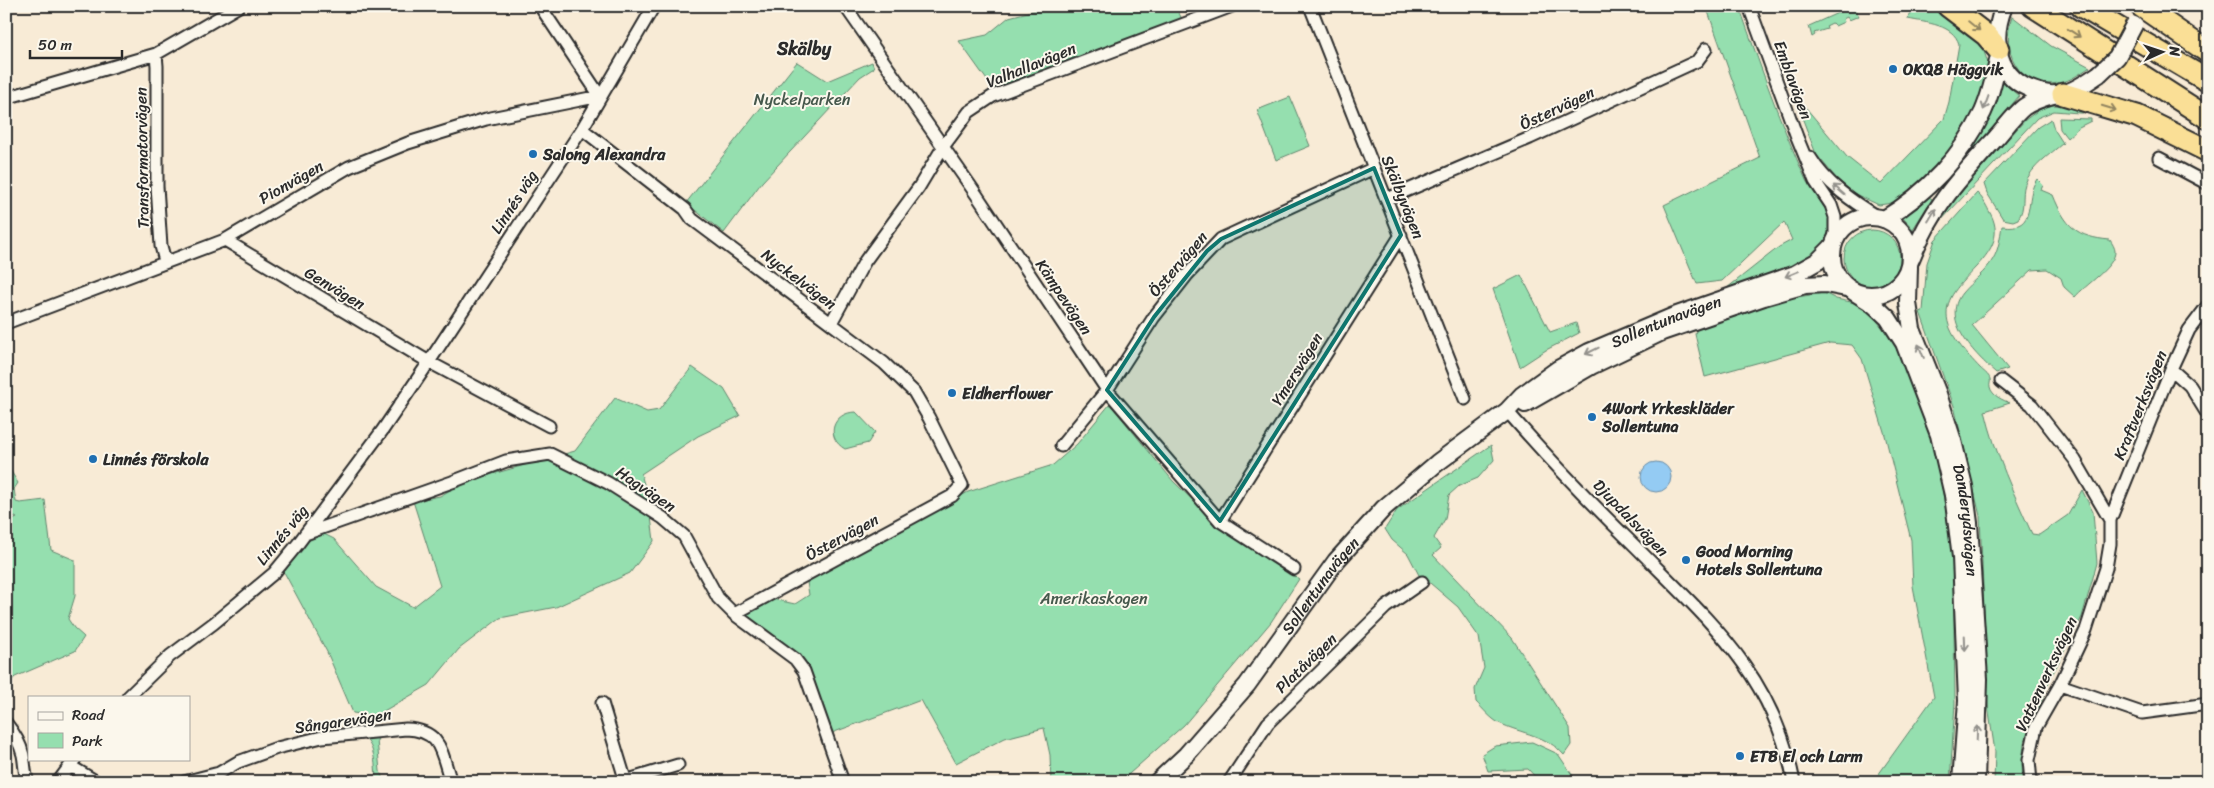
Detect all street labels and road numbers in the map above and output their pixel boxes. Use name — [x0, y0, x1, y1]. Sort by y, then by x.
street label: Valhallavägen — [982, 34, 1081, 96]
street label: Emblavägen — [1765, 36, 1821, 124]
street label: Östervägen — [1515, 78, 1600, 138]
street label: Transformatorvägen — [126, 87, 158, 229]
street label: Skälbyvägen — [1373, 151, 1433, 244]
street label: Pionvägen — [253, 152, 329, 212]
street label: Linnés väg — [482, 164, 546, 240]
street label: Östervägen — [1141, 224, 1215, 304]
street label: Nyckelvägen — [755, 241, 844, 318]
street label: Kämpevägen — [1028, 253, 1101, 342]
street label: Genvägen — [299, 258, 372, 318]
street label: Sollentunavägen — [1606, 286, 1726, 356]
street label: Ymersvägen — [1263, 326, 1331, 411]
street label: Kraftverksvägen — [2105, 345, 2175, 464]
street label: Hagvägen — [610, 458, 683, 520]
street label: Danderydsvägen — [1945, 461, 1987, 577]
street label: Djupdalsvägen — [1586, 472, 1676, 564]
street label: Linnés väg — [248, 498, 316, 572]
street label: Östervägen — [800, 505, 884, 569]
street label: Sollentunavägen — [1273, 529, 1367, 641]
street label: Vattenverksvägen — [2007, 611, 2086, 737]
street label: Platåvägen — [1268, 625, 1344, 700]
street label: Sångarevägen — [293, 700, 394, 742]

